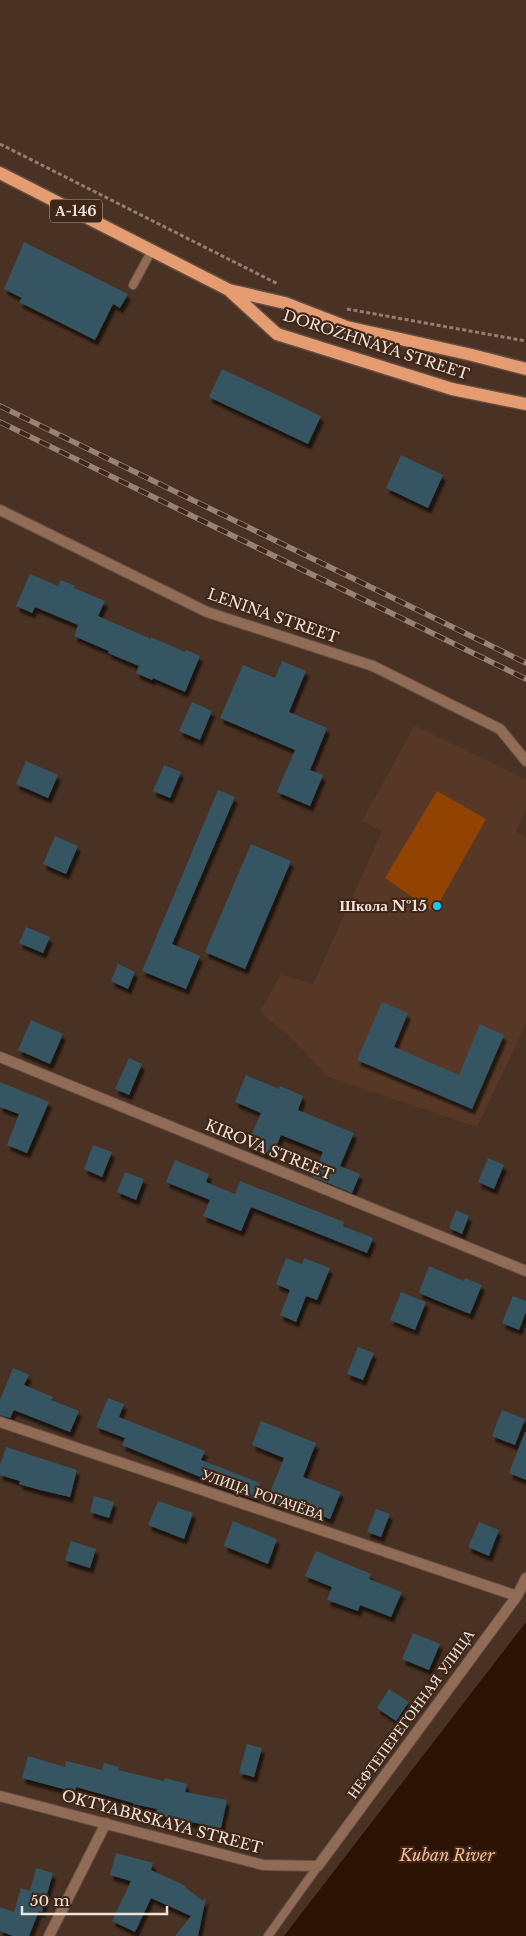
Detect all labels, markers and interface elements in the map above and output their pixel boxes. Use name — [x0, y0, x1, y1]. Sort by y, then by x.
road number: А-146 — [50, 200, 102, 222]
street label: DOROZHNAYA STREET — [281, 305, 472, 384]
street label: LENINA STREET — [205, 584, 341, 647]
place label: Школа №15 — [340, 896, 427, 915]
marker: Школа №15 — [431, 900, 443, 912]
street label: KIROVA STREET — [202, 1115, 336, 1184]
street label: УЛИЦА РОГАЧЁВА — [199, 1464, 328, 1525]
street label: НЕФТЕПЕРЕГОННАЯ УЛИЦА — [343, 1625, 479, 1802]
street label: OKTYABRSKAYA STREET — [60, 1786, 264, 1857]
water label: Kuban River — [398, 1845, 495, 1865]
scale bar — [22, 1884, 168, 1916]
text: 50 m — [30, 1891, 70, 1910]

